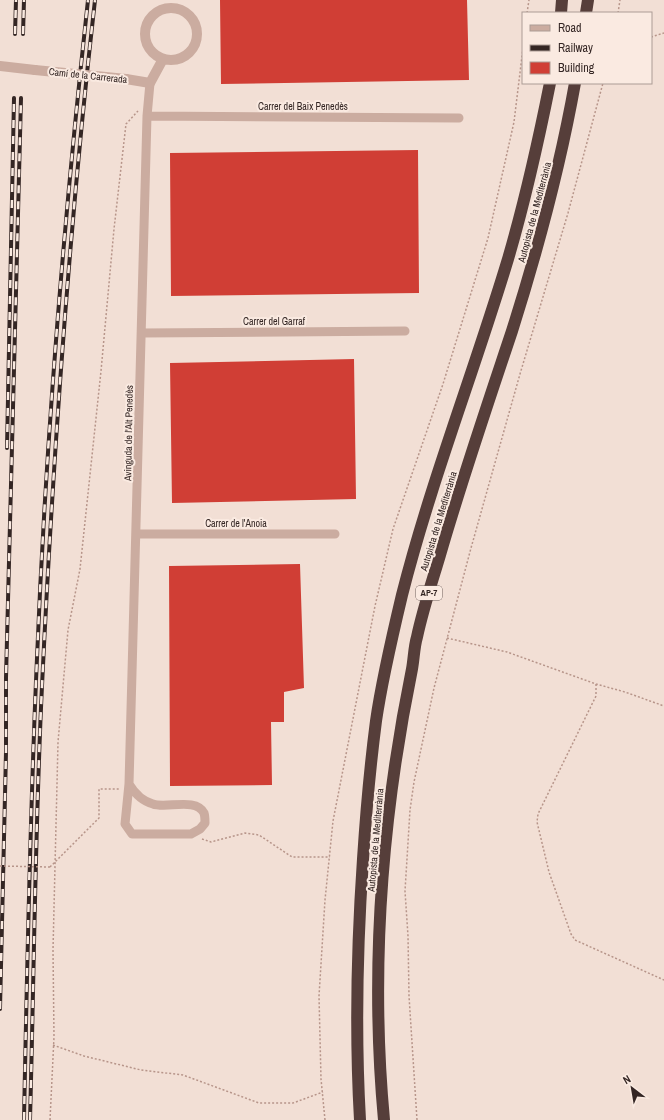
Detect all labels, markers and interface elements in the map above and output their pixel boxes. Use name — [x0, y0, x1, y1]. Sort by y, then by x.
legend — [522, 12, 652, 84]
text: Road — [558, 20, 582, 36]
text: Railway — [558, 40, 593, 56]
text: Building — [558, 60, 595, 76]
street label: Camí de la Carrerada — [48, 65, 128, 86]
street label: Carrer del Baix Penedès — [258, 100, 348, 113]
street label: Autopista de la Mediterrània — [515, 160, 554, 265]
street label: Carrer del Garraf — [243, 315, 306, 328]
street label: Avinguda de l'Alt Penedès — [121, 385, 136, 482]
street label: Autopista de la Mediterrània — [417, 469, 460, 573]
street label: Carrer de l'Anoia — [205, 517, 267, 530]
road number: AP-7 — [416, 586, 442, 600]
street label: Autopista de la Mediterrània — [364, 787, 387, 893]
north arrow — [612, 1068, 652, 1108]
text: N — [620, 1072, 633, 1087]

